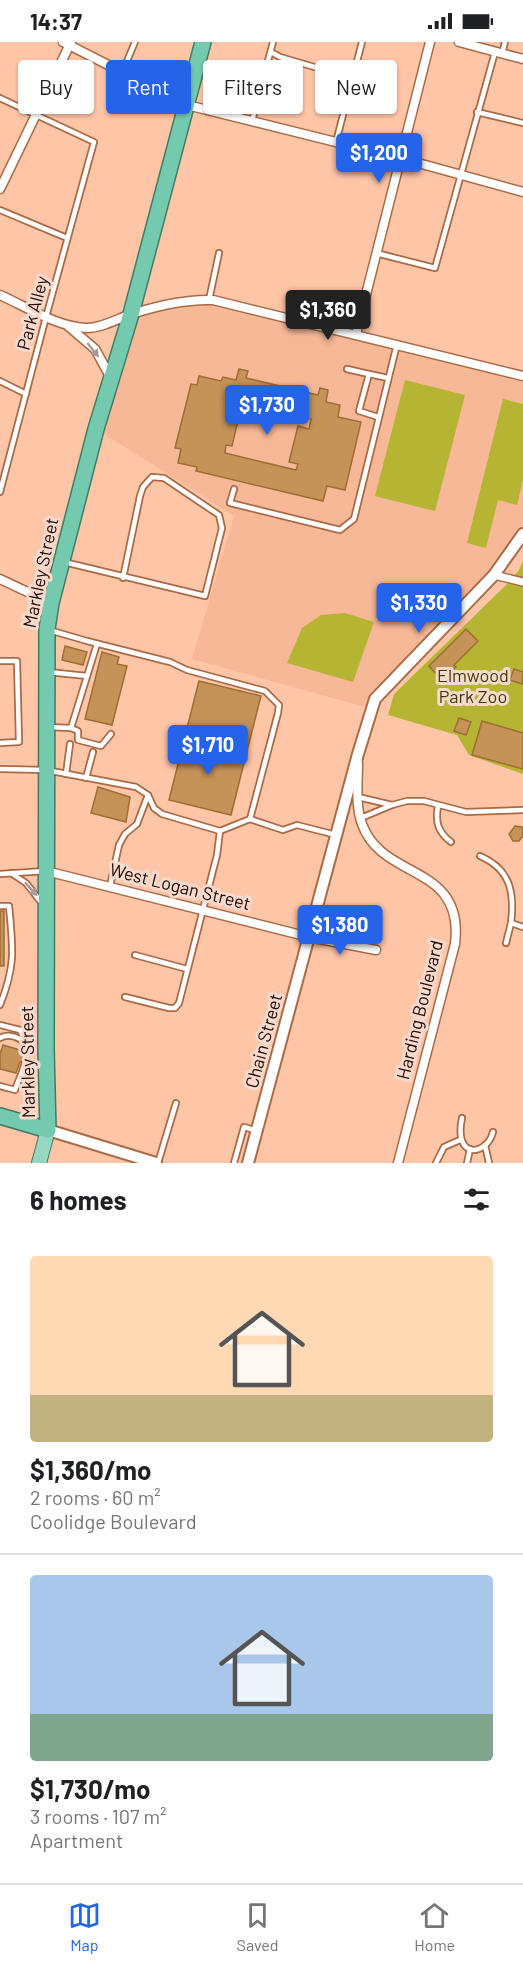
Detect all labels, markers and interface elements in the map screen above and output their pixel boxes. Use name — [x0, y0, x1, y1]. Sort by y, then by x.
text: 14:37 — [30, 8, 82, 34]
chip: Buy — [18, 60, 94, 114]
chip: Rent — [106, 60, 191, 114]
chip: Filters — [203, 60, 303, 114]
chip: New — [315, 60, 397, 114]
pin: $1,200 — [330, 133, 428, 184]
text: $1,200 — [350, 140, 408, 164]
street label: Park Alley — [12, 273, 52, 352]
pin: $1,360 — [279, 290, 377, 341]
text: $1,360 — [300, 297, 356, 321]
one-way arrow — [87, 342, 100, 358]
pin: $1,730 — [218, 385, 316, 436]
text: $1,730 — [239, 392, 295, 416]
street label: Markley Street — [18, 516, 62, 630]
pin: $1,330 — [370, 583, 468, 634]
text: $1,330 — [391, 590, 447, 614]
park label: Elmwood Park Zoo — [437, 664, 509, 707]
pin: $1,710 — [159, 725, 257, 776]
text: $1,710 — [182, 732, 234, 756]
street label: West Logan Street — [107, 858, 253, 914]
one-way arrow — [24, 882, 38, 897]
pin: $1,380 — [291, 905, 389, 956]
text: $1,380 — [312, 912, 368, 936]
street label: Harding Boulevard — [391, 938, 447, 1082]
street label: Chain Street — [240, 991, 286, 1090]
street label: Markley Street — [15, 1006, 39, 1118]
icon: filters — [460, 1183, 493, 1216]
text: 6 homes — [30, 1184, 127, 1215]
icon: home — [208, 1295, 316, 1403]
text: $1,360/mo — [30, 1454, 151, 1485]
text: 2 rooms · 60 m² — [30, 1485, 161, 1509]
text: Coolidge Boulevard — [30, 1509, 197, 1533]
icon: home — [208, 1614, 316, 1722]
text: $1,730/mo — [30, 1773, 150, 1804]
text: 3 rooms · 107 m² — [30, 1804, 166, 1828]
text: Apartment — [30, 1828, 123, 1852]
tab: Map — [68, 1899, 101, 1954]
tab: Saved — [237, 1899, 279, 1954]
tab: Home — [414, 1899, 455, 1954]

